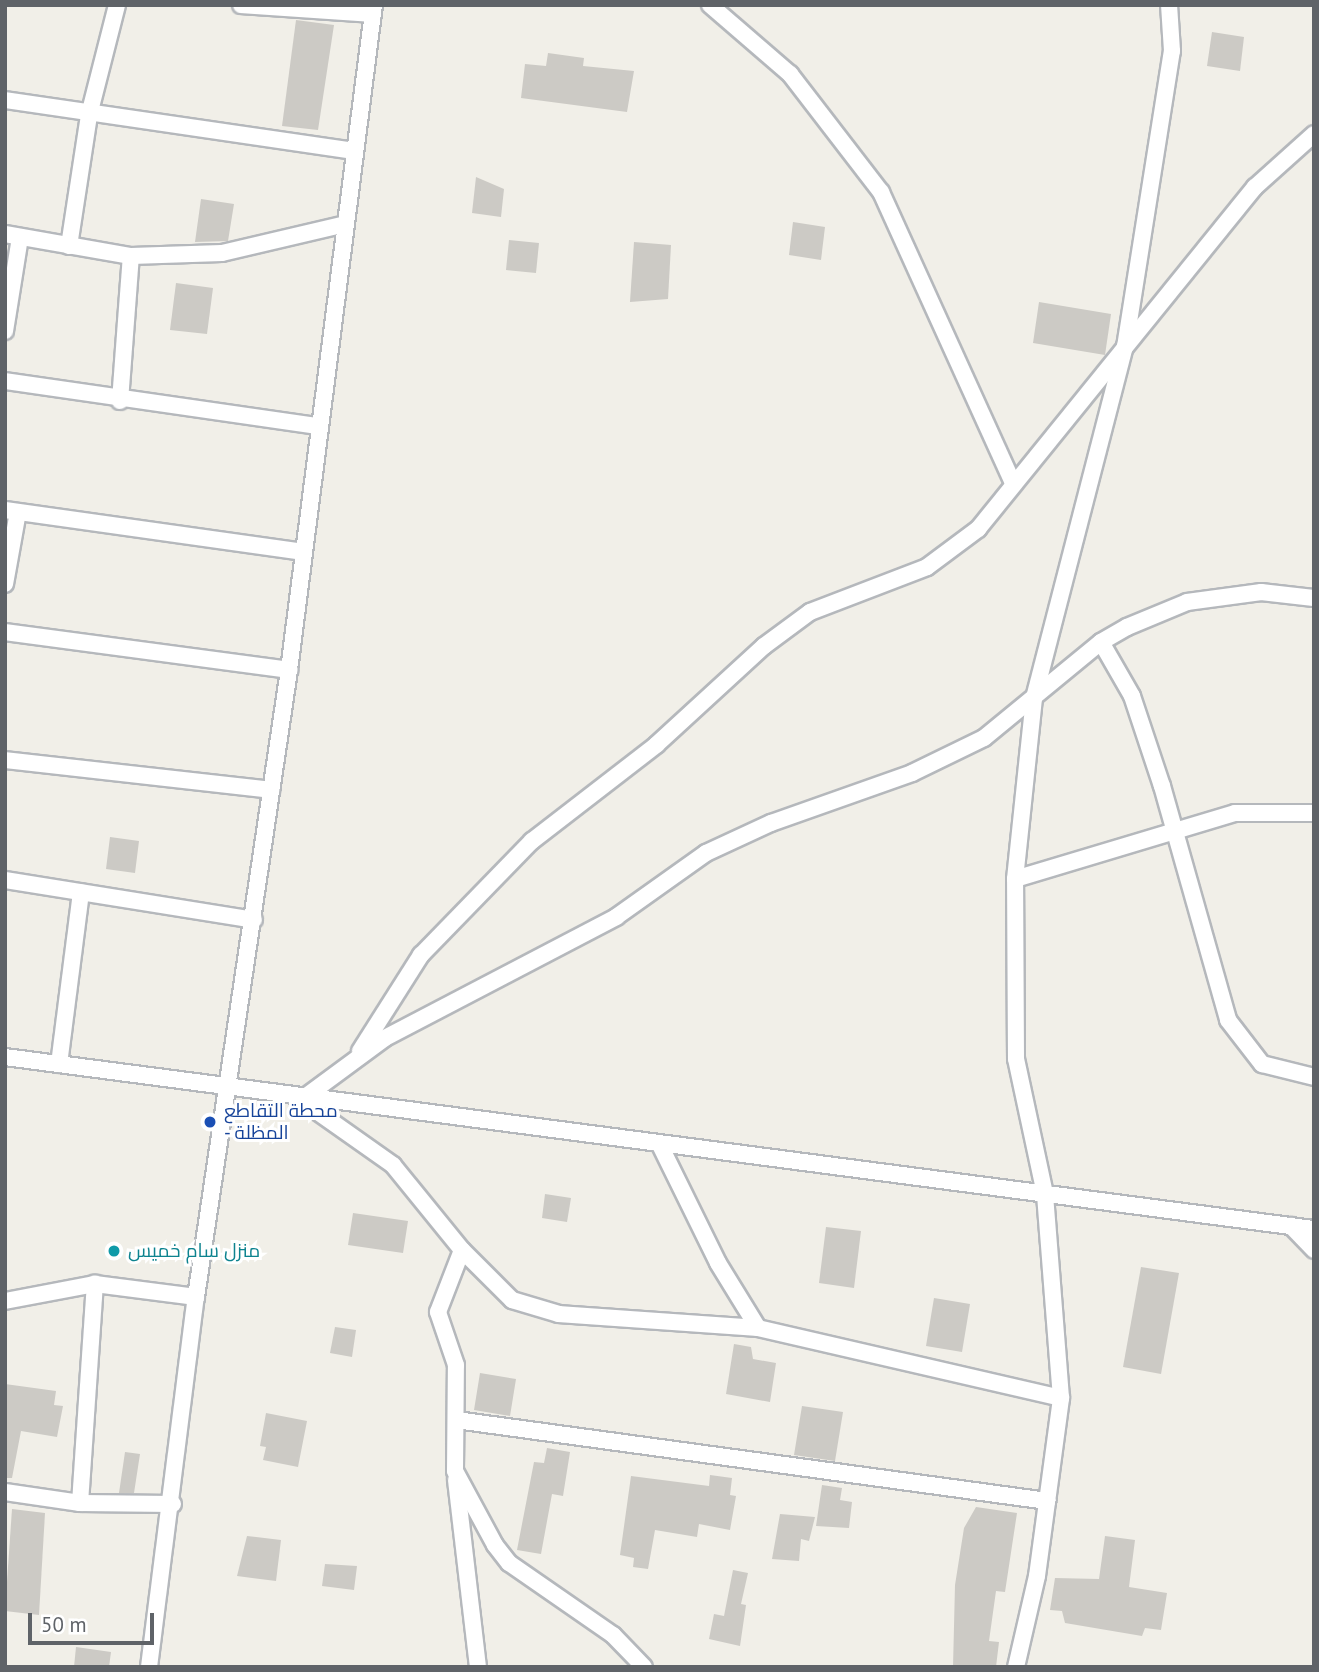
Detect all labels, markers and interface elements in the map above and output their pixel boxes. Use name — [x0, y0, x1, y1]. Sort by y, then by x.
place label: محطة التقاطع - المظلة — [224, 1100, 338, 1144]
marker: محطة التقاطع - المظلة — [202, 1114, 218, 1130]
place label: منزل سام خميس — [128, 1240, 260, 1262]
marker: منزل سام خميس — [106, 1243, 122, 1259]
scale bar — [32, 1598, 158, 1642]
text: 50 m — [41, 1611, 87, 1638]

